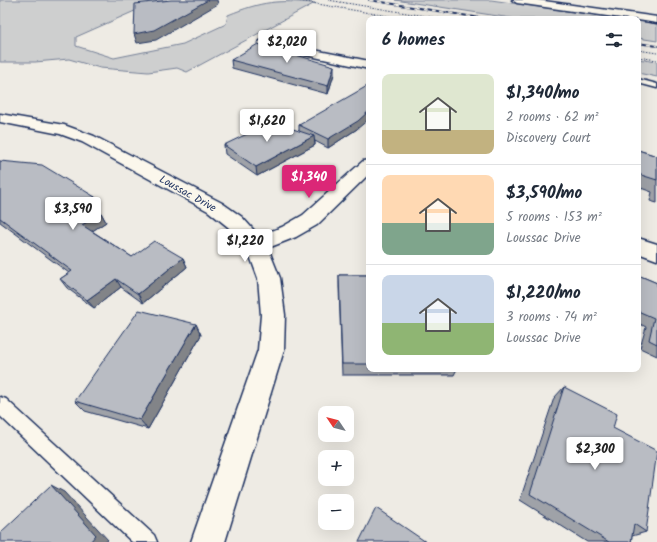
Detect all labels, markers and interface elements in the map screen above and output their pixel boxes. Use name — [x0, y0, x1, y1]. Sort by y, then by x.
text: 6 homes — [382, 27, 445, 54]
icon: filters — [603, 29, 625, 51]
pin: $2,020 — [254, 30, 320, 64]
text: $2,020 — [267, 32, 307, 53]
text: $1,340/mo — [506, 80, 579, 107]
icon: home — [414, 90, 462, 138]
text: 2 rooms · 62 m² — [506, 107, 599, 128]
pin: $1,620 — [234, 109, 300, 143]
text: $1,620 — [249, 111, 285, 132]
text: Discovery Court — [506, 128, 591, 149]
pin: $1,340 — [276, 165, 342, 199]
text: $1,340 — [291, 167, 327, 188]
street label: Loussac Drive — [156, 171, 220, 217]
text: $3,590/mo — [506, 180, 582, 207]
icon: home — [414, 191, 462, 239]
pin: $3,590 — [40, 197, 106, 231]
text: $3,590 — [54, 199, 92, 220]
text: 5 rooms · 153 m² — [506, 207, 602, 228]
text: Loussac Drive — [506, 228, 581, 249]
pin: $1,220 — [212, 229, 278, 263]
text: $1,220 — [227, 231, 263, 252]
text: $1,220/mo — [506, 280, 581, 307]
icon: home — [414, 291, 462, 339]
text: 3 rooms · 74 m² — [506, 307, 597, 328]
text: Loussac Drive — [506, 328, 581, 349]
north arrow — [318, 406, 354, 442]
map controls — [318, 406, 354, 530]
pin: $2,300 — [562, 437, 628, 471]
text: $2,300 — [575, 439, 615, 460]
button: + — [318, 450, 354, 486]
button: − — [318, 494, 354, 530]

